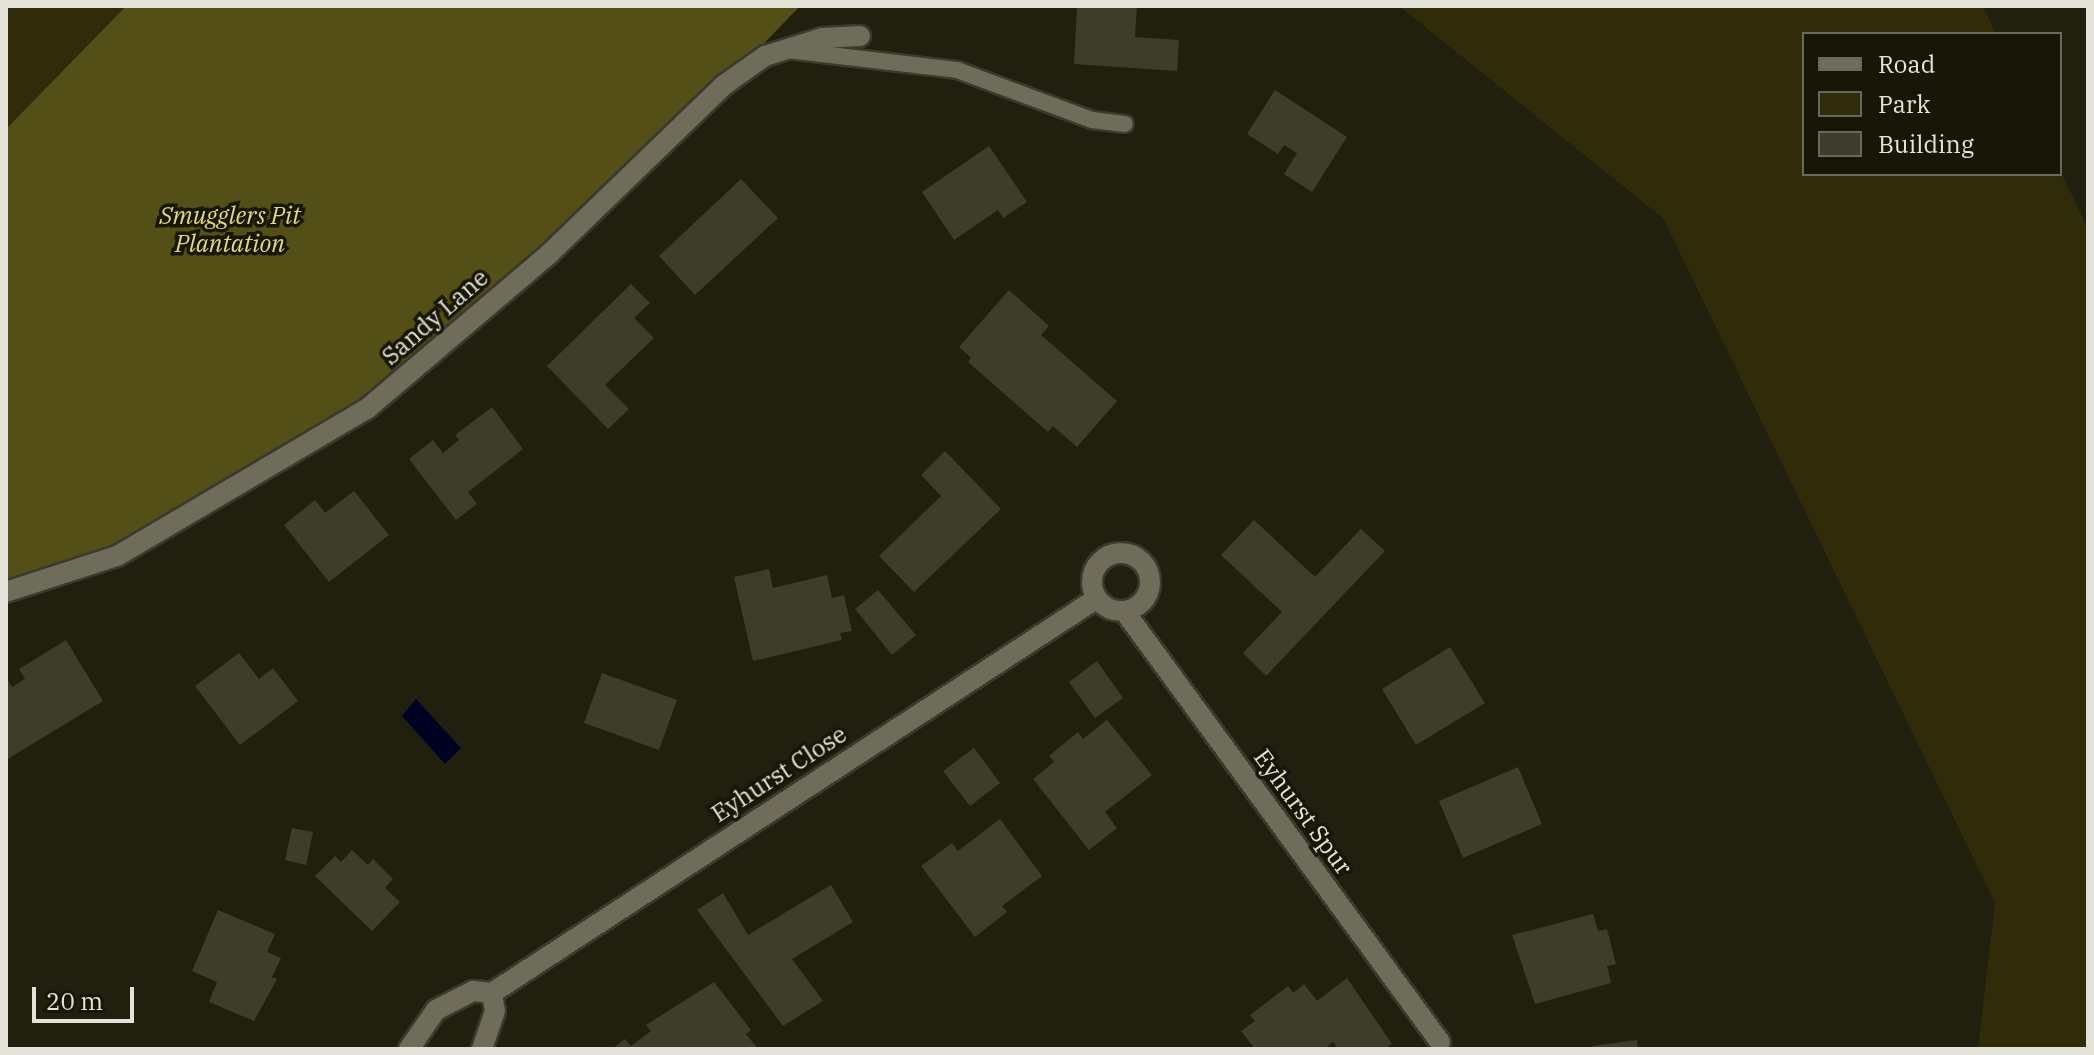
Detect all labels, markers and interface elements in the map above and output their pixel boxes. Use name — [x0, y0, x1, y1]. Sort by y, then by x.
legend — [1802, 32, 2062, 176]
text: Road — [1878, 48, 1935, 80]
text: Park — [1878, 88, 1930, 120]
text: Building — [1878, 128, 1974, 160]
park label: Smugglers Pit Plantation — [159, 202, 301, 258]
street label: Sandy Lane — [376, 263, 494, 371]
street label: Eyhurst Close — [706, 720, 852, 828]
street label: Eyhurst Spur — [1248, 743, 1358, 881]
scale bar — [36, 971, 138, 1021]
text: 20 m — [46, 985, 103, 1017]

